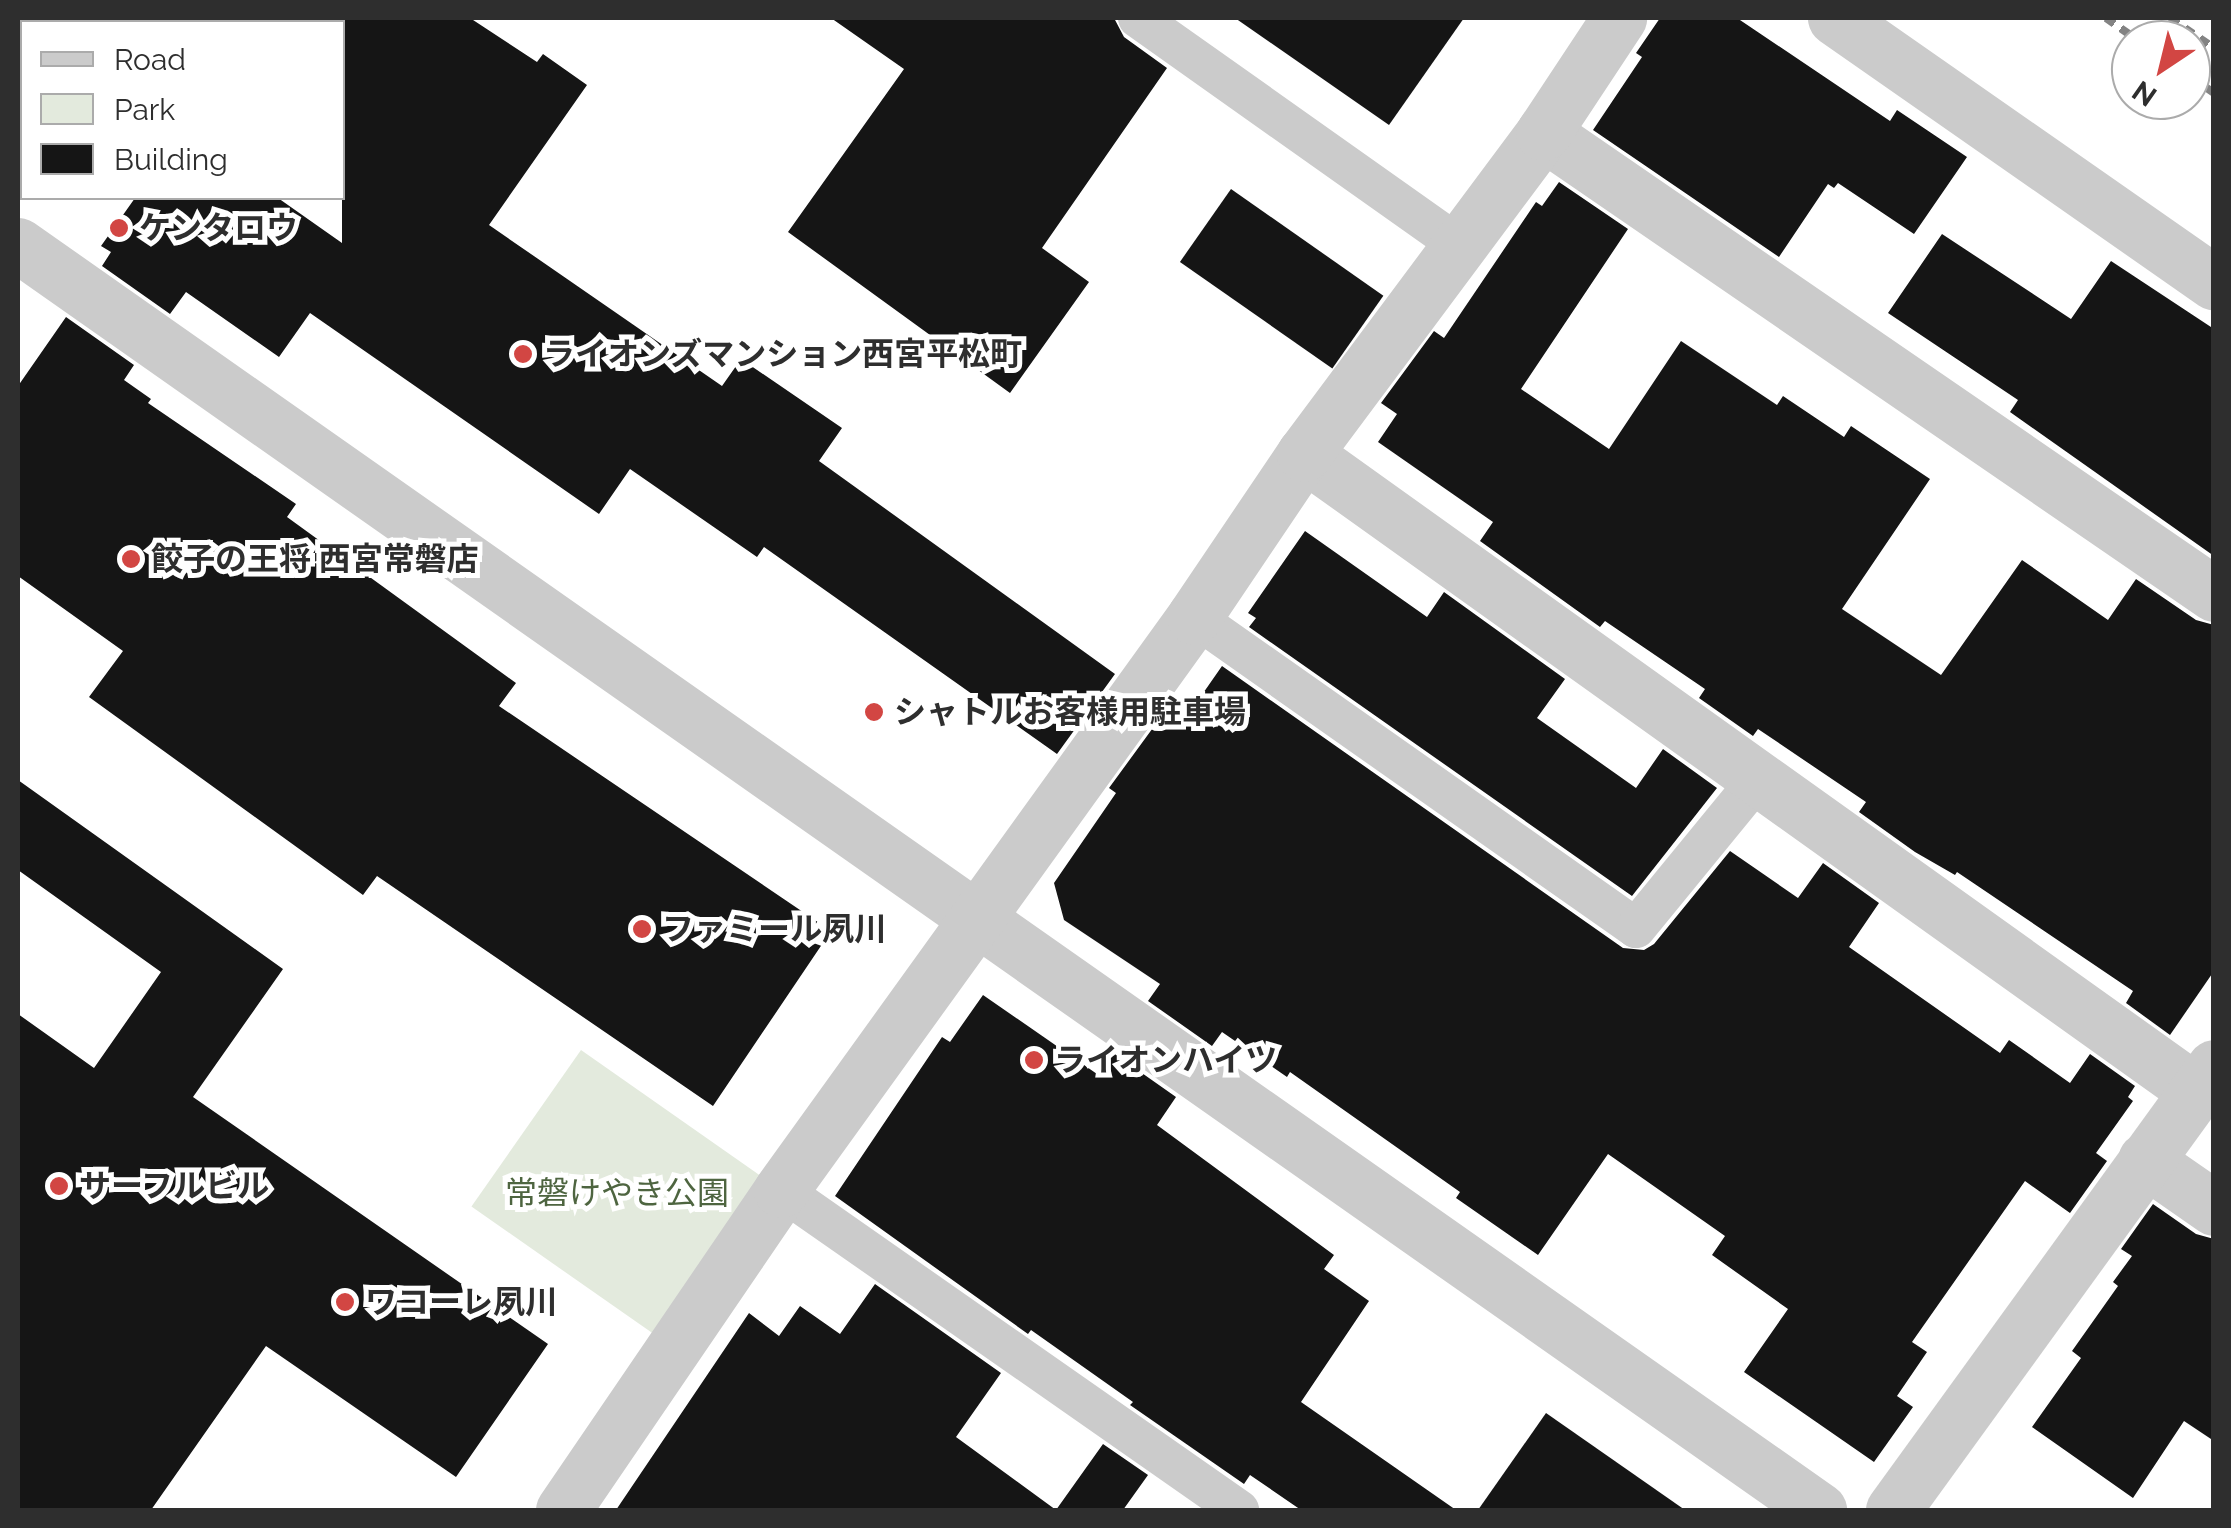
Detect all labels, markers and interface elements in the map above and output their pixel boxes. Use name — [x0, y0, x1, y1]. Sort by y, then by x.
legend — [20, 20, 345, 200]
north arrow — [2111, 20, 2211, 120]
text: Road — [114, 42, 186, 77]
text: N — [2126, 74, 2163, 113]
text: Park — [114, 92, 175, 127]
text: Building — [114, 142, 228, 177]
place label: ケンタロウ — [139, 209, 299, 247]
marker: ケンタロウ — [108, 217, 130, 239]
place label: ライオンズマンション西宮平松町 — [543, 335, 1023, 373]
marker: ライオンズマンション西宮平松町 — [512, 343, 534, 365]
place label: 餃子の王将 西宮常磐店 — [151, 540, 479, 578]
marker: 餃子の王将 西宮常磐店 — [120, 548, 142, 570]
place label: シャトルお客様用駐車場 — [894, 693, 1246, 731]
marker: シャトルお客様用駐車場 — [863, 701, 885, 723]
place label: ファミール夙川 — [662, 910, 886, 948]
marker: ファミール夙川 — [631, 918, 653, 940]
place label: ライオンハイツ — [1054, 1041, 1278, 1079]
marker: ライオンハイツ — [1023, 1049, 1045, 1071]
place label: サーフルビル — [79, 1167, 271, 1205]
park label: 常磐けやき公園 — [505, 1174, 729, 1212]
marker: サーフルビル — [48, 1175, 70, 1197]
place label: ワコーレ夙川 — [365, 1283, 557, 1321]
marker: ワコーレ夙川 — [334, 1291, 356, 1313]

